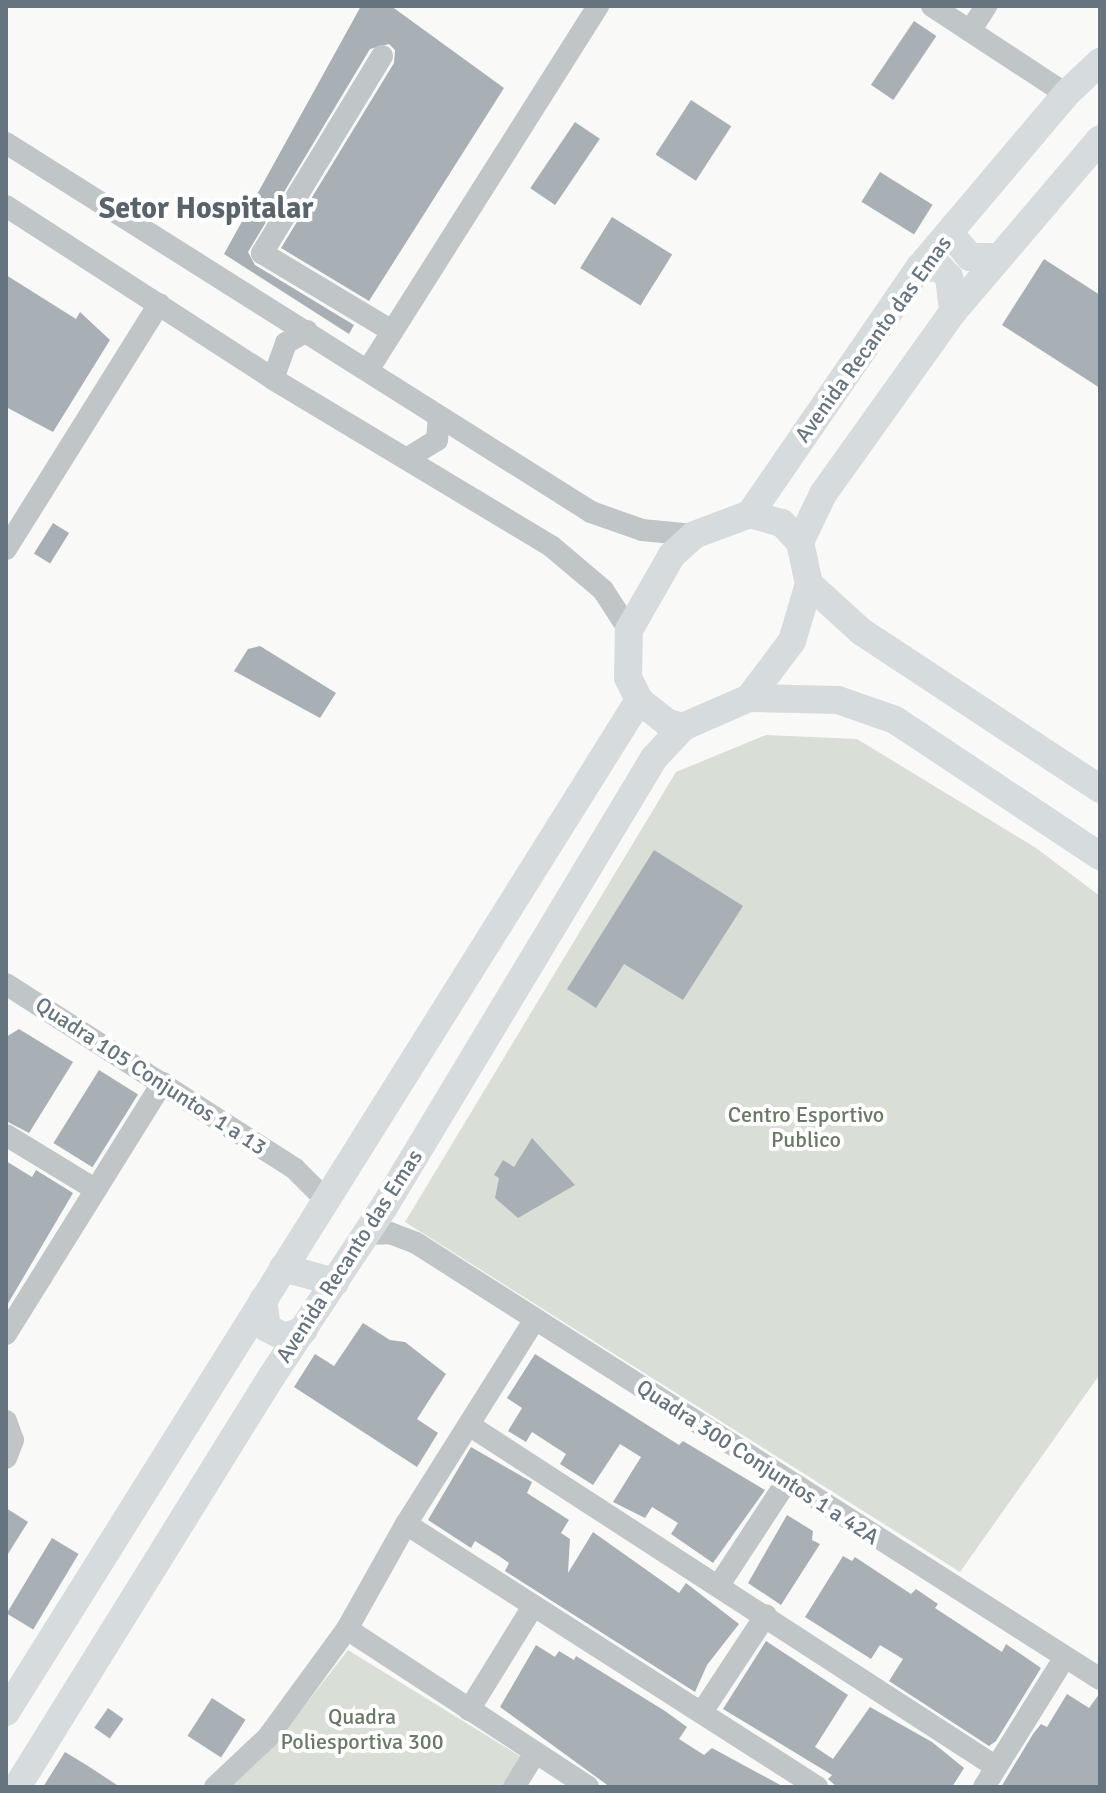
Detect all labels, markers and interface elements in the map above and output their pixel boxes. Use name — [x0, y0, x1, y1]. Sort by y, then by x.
district label: Setor Hospitalar — [99, 191, 313, 227]
street label: Avenida Recanto das Emas — [789, 231, 957, 447]
street label: Quadra 105 Conjuntos 1 a 13 — [31, 991, 271, 1161]
park label: Centro Esportivo Publico — [728, 1101, 884, 1152]
street label: Avenida Recanto das Emas — [270, 1145, 428, 1367]
street label: Quadra 300 Conjuntos 1 a 42A — [632, 1374, 884, 1550]
park label: Quadra Poliesportiva 300 — [280, 1703, 444, 1754]

